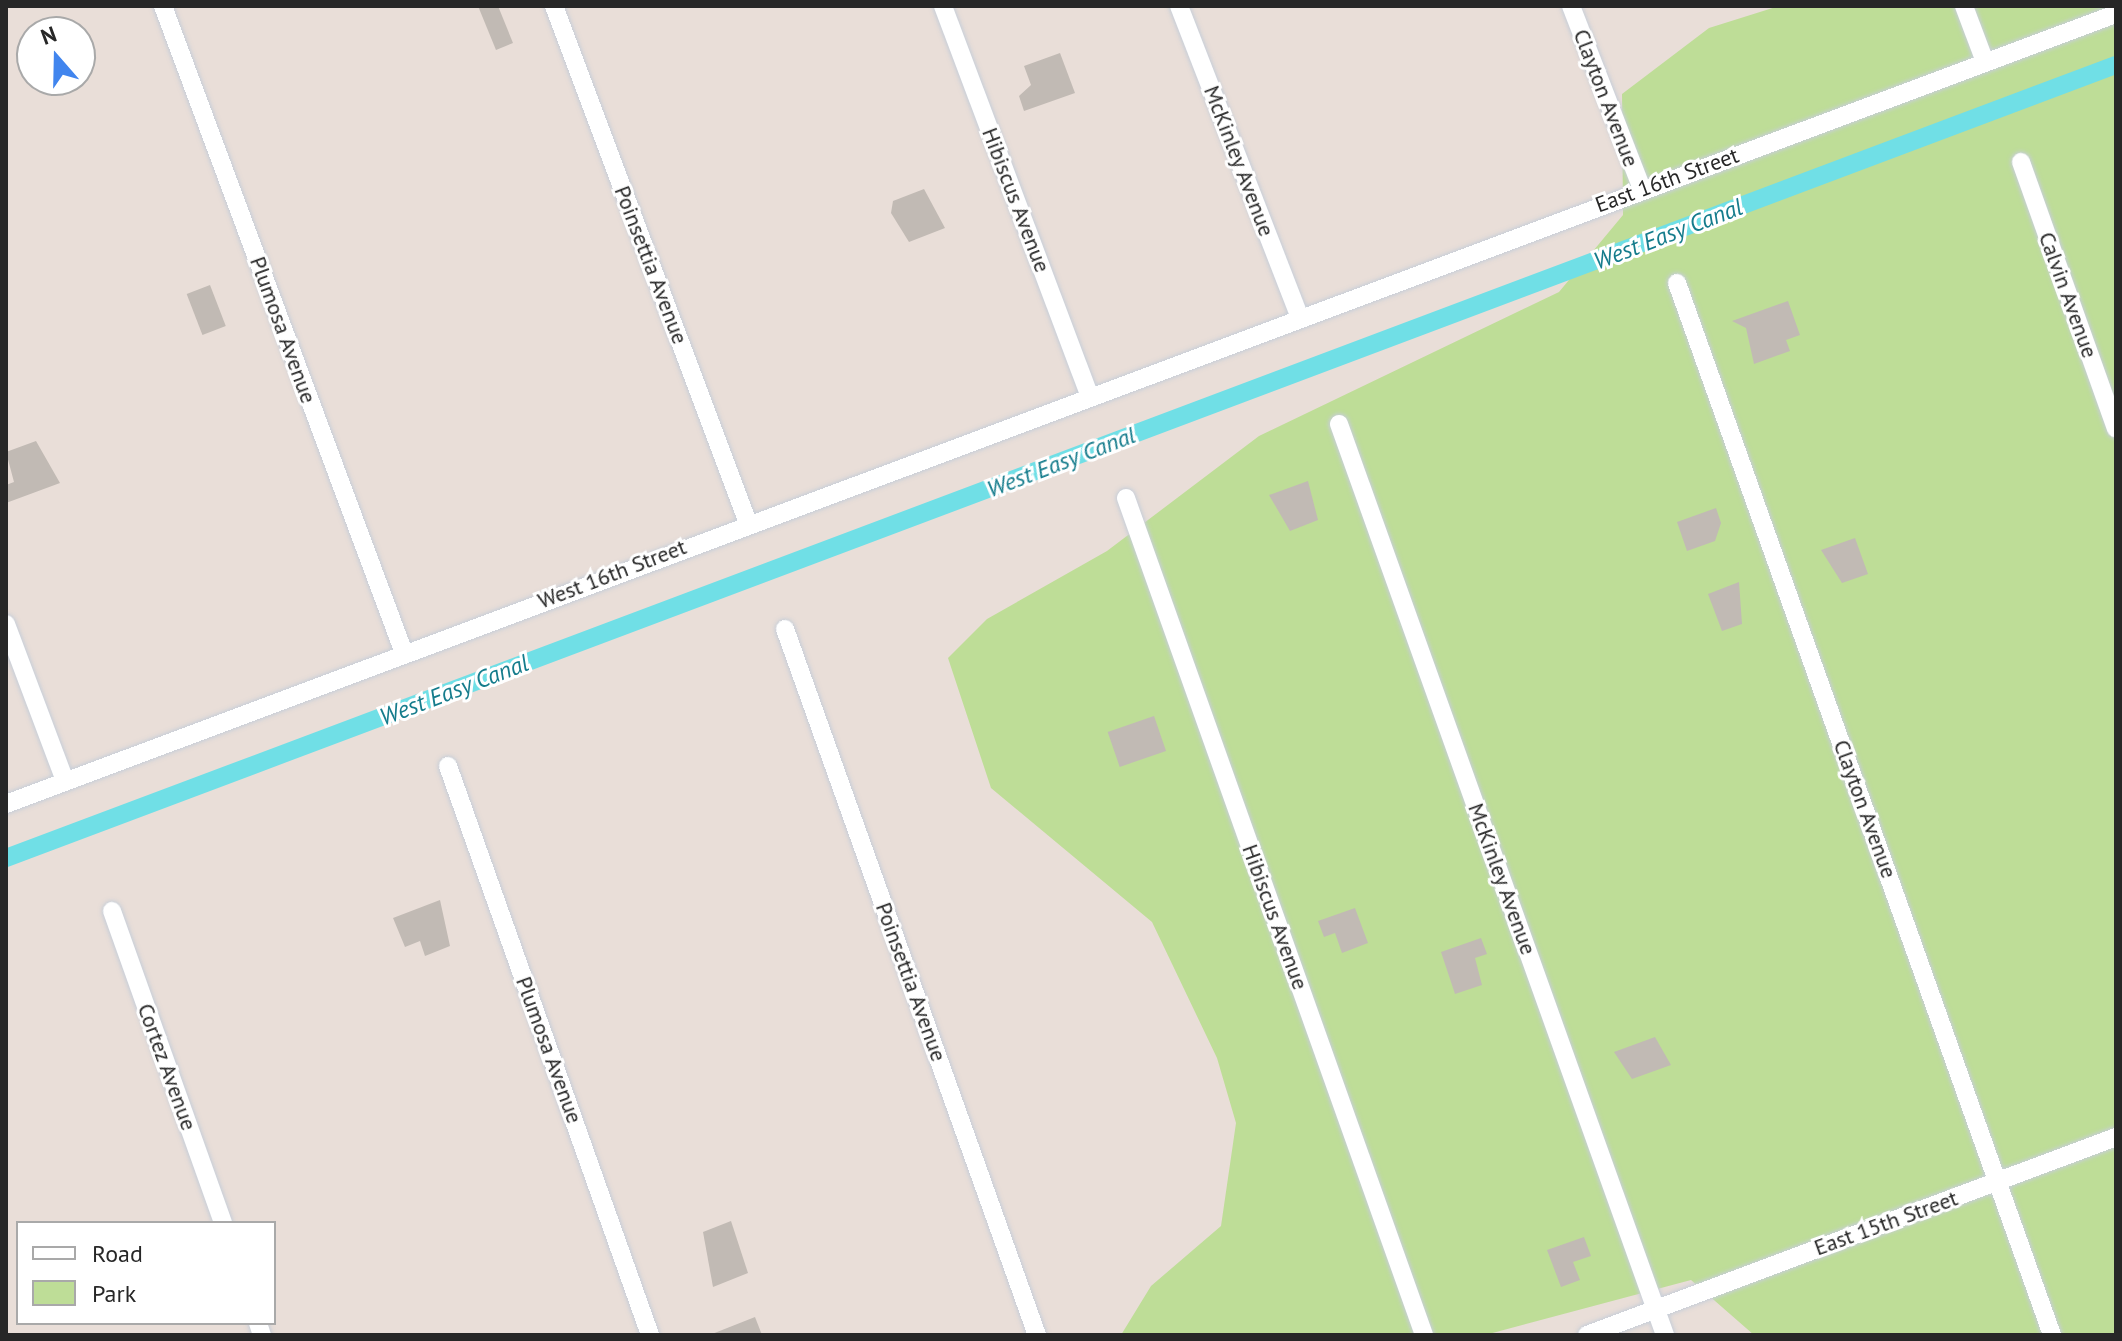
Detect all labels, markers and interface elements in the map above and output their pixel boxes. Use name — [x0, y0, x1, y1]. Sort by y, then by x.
north arrow — [16, 16, 96, 96]
text: N — [37, 20, 60, 51]
street label: Clayton Avenue — [1568, 25, 1644, 171]
street label: McKinley Avenue — [1198, 81, 1280, 241]
street label: Hibiscus Avenue — [976, 124, 1056, 276]
street label: East 16th Street — [1592, 142, 1742, 218]
street label: Poinsettia Avenue — [609, 182, 693, 348]
water label: West Easy Canal — [1589, 192, 1747, 276]
street label: Calvin Avenue — [2033, 228, 2103, 362]
street label: Plumosa Avenue — [244, 253, 322, 407]
water label: West Easy Canal — [982, 420, 1140, 504]
street label: West 16th Street — [534, 534, 690, 614]
water label: West Easy Canal — [375, 648, 533, 732]
street label: Clayton Avenue — [1828, 736, 1902, 882]
street label: McKinley Avenue — [1462, 799, 1542, 959]
street label: Hibiscus Avenue — [1236, 840, 1314, 994]
street label: Poinsettia Avenue — [870, 899, 952, 1065]
street label: Plumosa Avenue — [510, 973, 588, 1127]
street label: Cortez Avenue — [132, 999, 202, 1135]
street label: East 15th Street — [1811, 1185, 1961, 1261]
legend — [16, 1221, 276, 1325]
text: Road — [92, 1238, 143, 1269]
text: Park — [92, 1278, 136, 1309]

